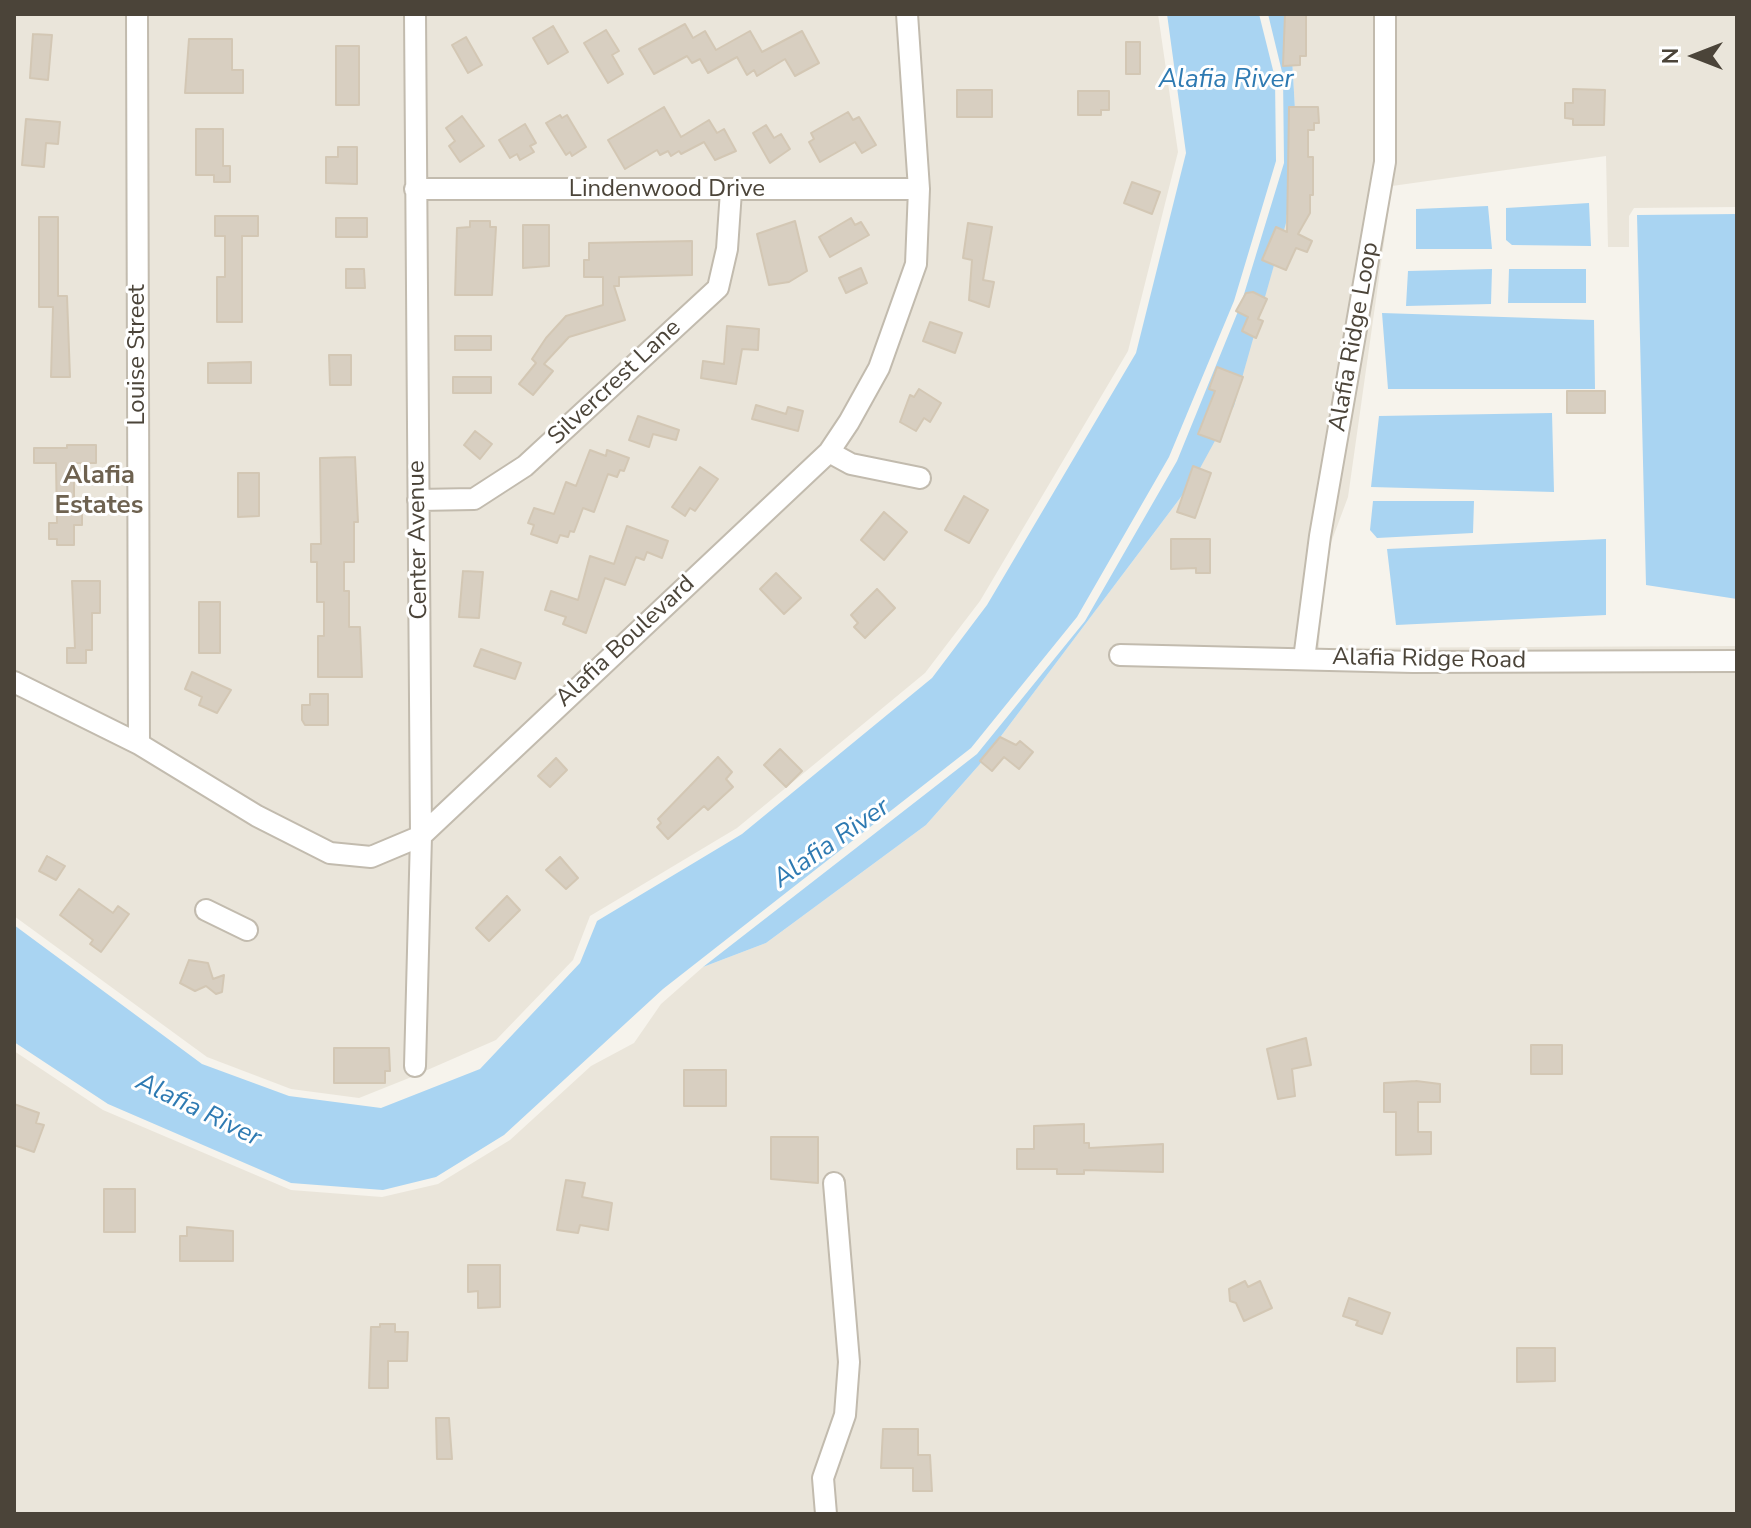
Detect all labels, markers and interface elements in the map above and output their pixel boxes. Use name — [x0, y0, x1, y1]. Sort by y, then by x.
north arrow — [1655, 16, 1735, 96]
text: N — [1656, 48, 1686, 64]
water label: Alafia River — [1158, 65, 1294, 97]
street label: Lindenwood Drive — [569, 176, 765, 204]
street label: Alafia Ridge Loop — [1324, 240, 1386, 434]
street label: Louise Street — [124, 284, 152, 426]
street label: Silvercrest Lane — [543, 314, 687, 452]
street label: Center Avenue — [403, 460, 435, 620]
district label: Alafia Estates — [55, 461, 143, 522]
street label: Alafia Boulevard — [551, 570, 701, 714]
street label: Alafia Ridge Road — [1332, 644, 1526, 676]
water label: Alafia River — [768, 792, 896, 896]
water label: Alafia River — [130, 1067, 266, 1155]

